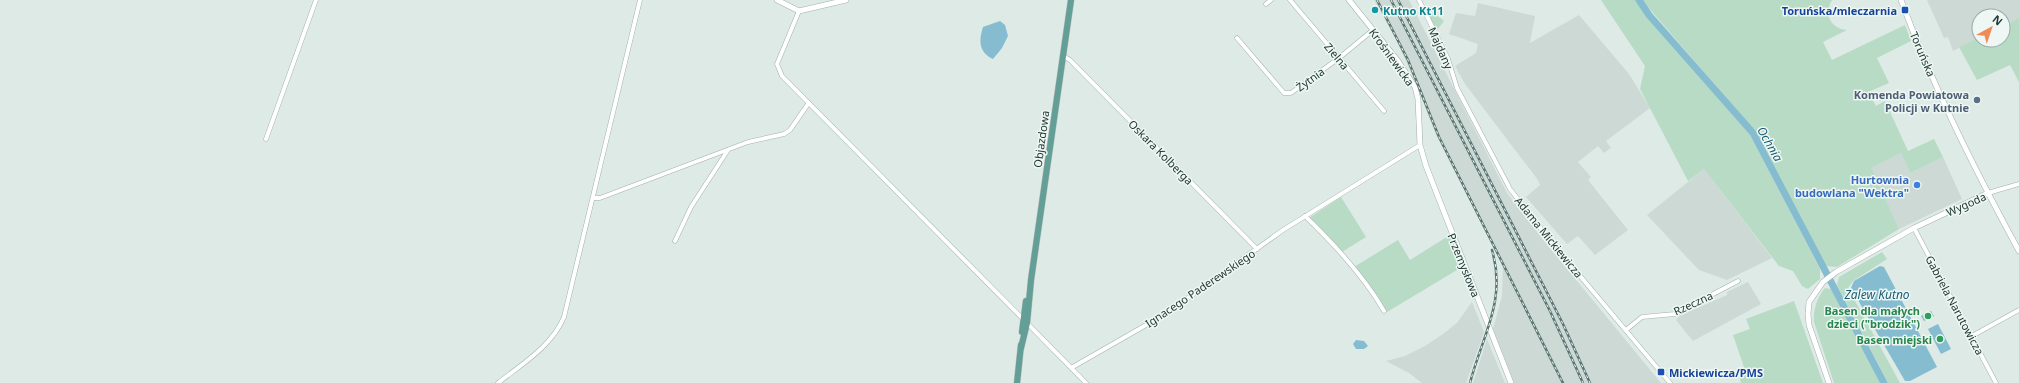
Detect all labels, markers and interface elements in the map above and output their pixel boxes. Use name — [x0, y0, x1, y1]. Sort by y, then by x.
place label: Kutno Kt11 — [1383, 3, 1444, 18]
place label: Toruńska/mleczarnia — [1782, 3, 1897, 18]
marker: Kutno Kt11 — [1370, 5, 1380, 15]
marker: Toruńska/mleczarnia — [1900, 5, 1910, 15]
north arrow — [1971, 8, 2011, 48]
text: N — [1989, 11, 2006, 29]
street label: Krośniewicka — [1366, 25, 1418, 89]
street label: Majdany — [1425, 25, 1457, 72]
street label: Toruńska — [1907, 29, 1939, 79]
street label: Zielna — [1321, 39, 1353, 73]
street label: Żytnia — [1293, 64, 1327, 94]
place label: Komenda Powiatowa Policji w Kutnie — [1854, 87, 1969, 115]
marker: Komenda Powiatowa Policji w Kutnie — [1972, 95, 1982, 105]
street label: Objazdowa — [1030, 109, 1052, 169]
street label: Oskara Kolberga — [1125, 116, 1197, 188]
water label: Ochnia — [1753, 123, 1787, 165]
place label: Hurtownia budowlana "Wektra" — [1795, 172, 1909, 200]
marker: Hurtownia budowlana "Wektra" — [1912, 180, 1922, 190]
street label: Wygoda — [1944, 189, 1988, 219]
street label: Adama Mickiewicza — [1512, 193, 1586, 281]
street label: Przemysłowa — [1444, 231, 1484, 299]
street label: Ignacego Paderewskiego — [1142, 245, 1258, 330]
street label: Gabriela Narutowicza — [1922, 253, 1988, 357]
water label: Zalew Kutno — [1843, 286, 1910, 303]
street label: Rzeczna — [1671, 287, 1715, 319]
place label: Basen dla małych dzieci ("brodzik") — [1825, 303, 1920, 331]
marker: Basen dla małych dzieci ("brodzik") — [1923, 311, 1933, 321]
place label: Basen miejski — [1857, 332, 1932, 347]
marker: Basen miejski — [1935, 334, 1945, 344]
place label: Mickiewicza/PMS — [1669, 365, 1763, 380]
marker: Mickiewicza/PMS — [1656, 367, 1666, 377]

